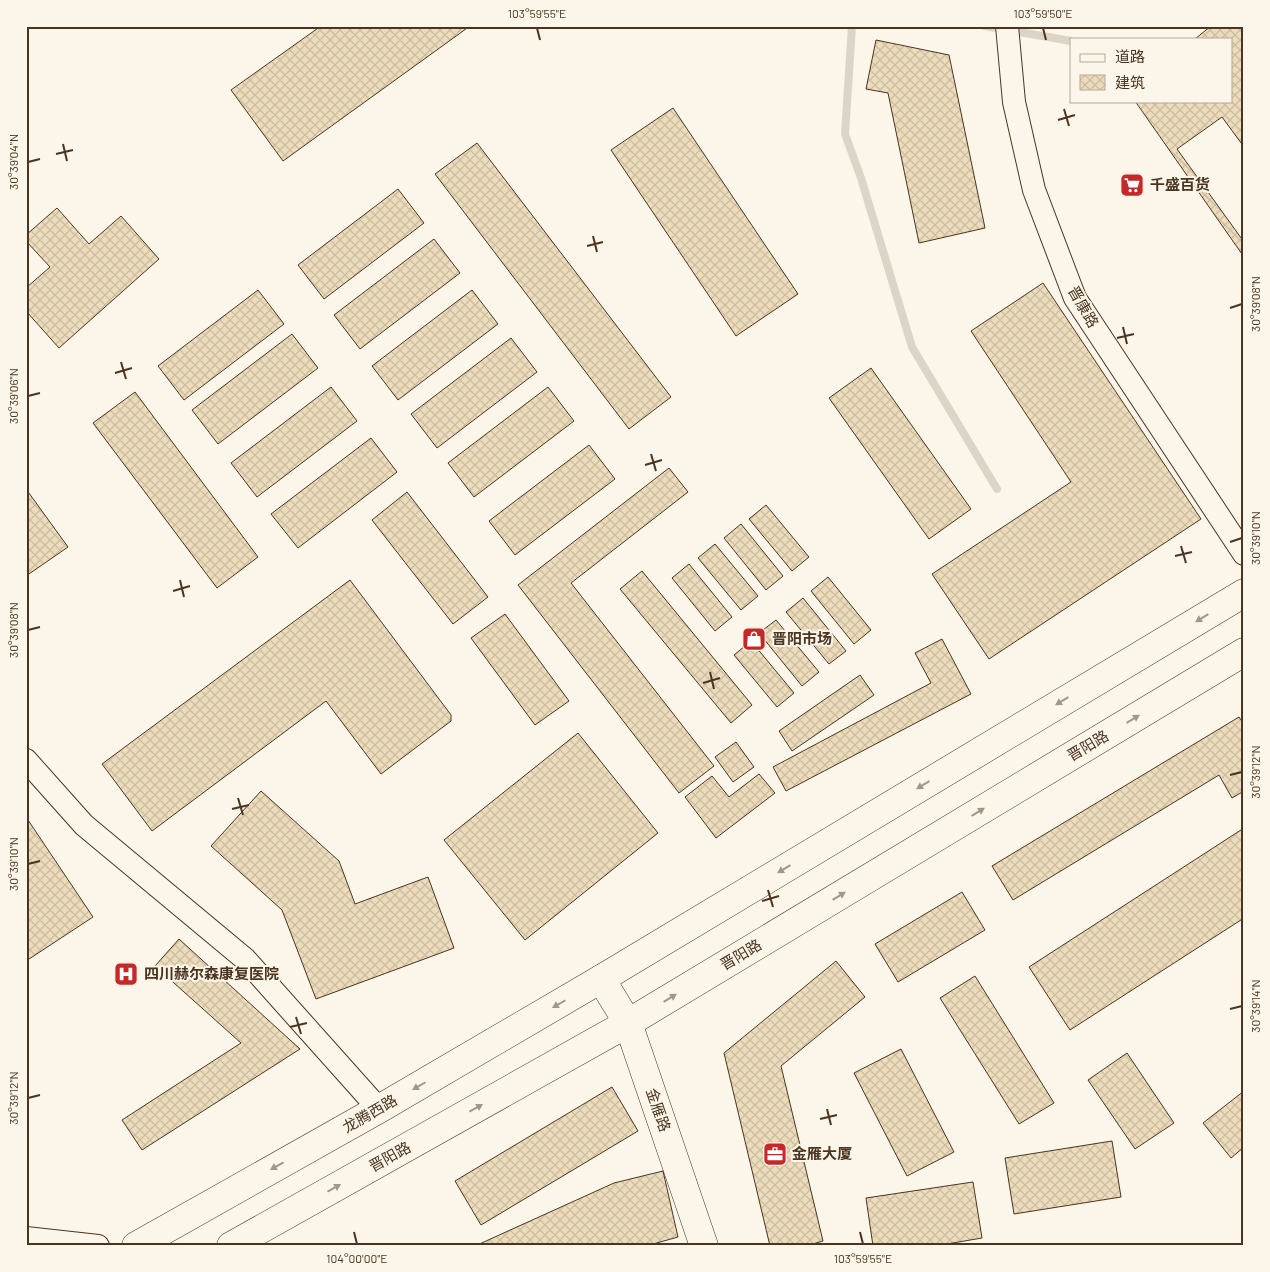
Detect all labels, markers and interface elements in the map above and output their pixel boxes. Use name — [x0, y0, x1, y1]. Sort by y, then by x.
text: 103°59'55"E — [508, 6, 566, 20]
text: 103°59'50"E — [1013, 6, 1073, 20]
legend — [1070, 38, 1232, 102]
text: 道路 — [1115, 47, 1145, 65]
text: 建筑 — [1115, 73, 1145, 91]
text: 30°39'04"N — [6, 134, 20, 190]
supermarket icon: 千盛百货 — [1119, 172, 1145, 198]
place label: 千盛百货 — [1150, 175, 1210, 193]
text: 30°39'08"N — [1248, 276, 1262, 332]
street label: 晋康路 — [1065, 283, 1103, 330]
text: 30°39'06"N — [6, 368, 20, 424]
text: 30°39'10"N — [1248, 511, 1262, 565]
text: 30°39'08"N — [6, 602, 20, 658]
one-way arrow — [1194, 614, 1209, 622]
shop icon: 晋阳市场 — [741, 626, 767, 652]
place label: 晋阳市场 — [772, 629, 832, 647]
one-way arrow — [1056, 697, 1069, 706]
one-way arrow — [1126, 715, 1139, 724]
street label: 晋阳路 — [1064, 726, 1111, 764]
text: 30°39'12"N — [1248, 745, 1262, 799]
one-way arrow — [916, 780, 930, 789]
one-way arrow — [972, 807, 985, 816]
text: 30°39'10"N — [6, 837, 20, 891]
one-way arrow — [777, 864, 790, 873]
one-way arrow — [833, 891, 846, 900]
street label: 晋阳路 — [717, 935, 764, 973]
hospital icon: 四川赫尔森康复医院 — [113, 961, 139, 987]
place label: 四川赫尔森康复医院 — [144, 964, 279, 982]
text: 30°39'14"N — [1248, 979, 1262, 1033]
one-way arrow — [664, 993, 677, 1002]
one-way arrow — [552, 999, 565, 1008]
text: 30°39'12"N — [6, 1071, 20, 1125]
one-way arrow — [412, 1081, 425, 1090]
street label: 金雁路 — [643, 1085, 675, 1134]
street label: 龙腾西路 — [339, 1090, 400, 1136]
one-way arrow — [469, 1104, 483, 1113]
street label: 晋阳路 — [365, 1137, 414, 1175]
office icon: 金雁大厦 — [762, 1141, 788, 1167]
place label: 金雁大厦 — [792, 1144, 852, 1162]
one-way arrow — [271, 1162, 284, 1171]
one-way arrow — [328, 1183, 341, 1192]
text: 104°00'00"E — [326, 1251, 388, 1265]
text: 103°59'55"E — [834, 1251, 892, 1265]

